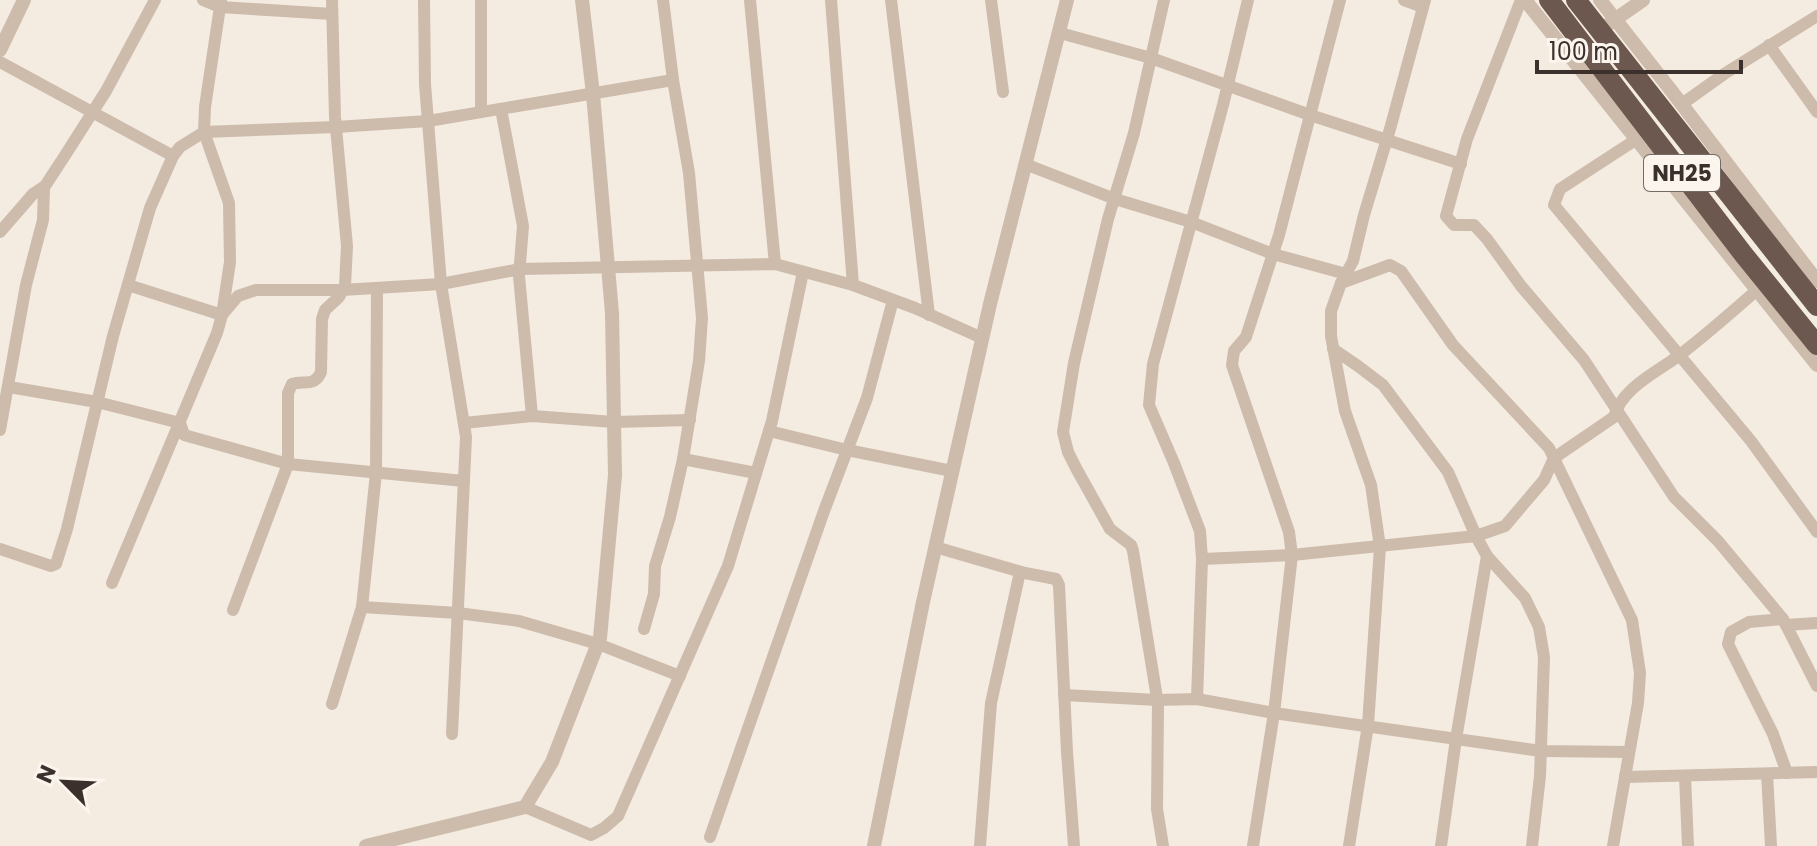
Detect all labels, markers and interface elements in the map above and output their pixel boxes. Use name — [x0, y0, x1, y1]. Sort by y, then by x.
scale bar — [1537, 24, 1741, 74]
text: 100 m — [1549, 35, 1618, 68]
road number: NH25 — [1644, 155, 1720, 191]
north arrow — [24, 742, 104, 822]
text: N — [29, 760, 64, 788]

